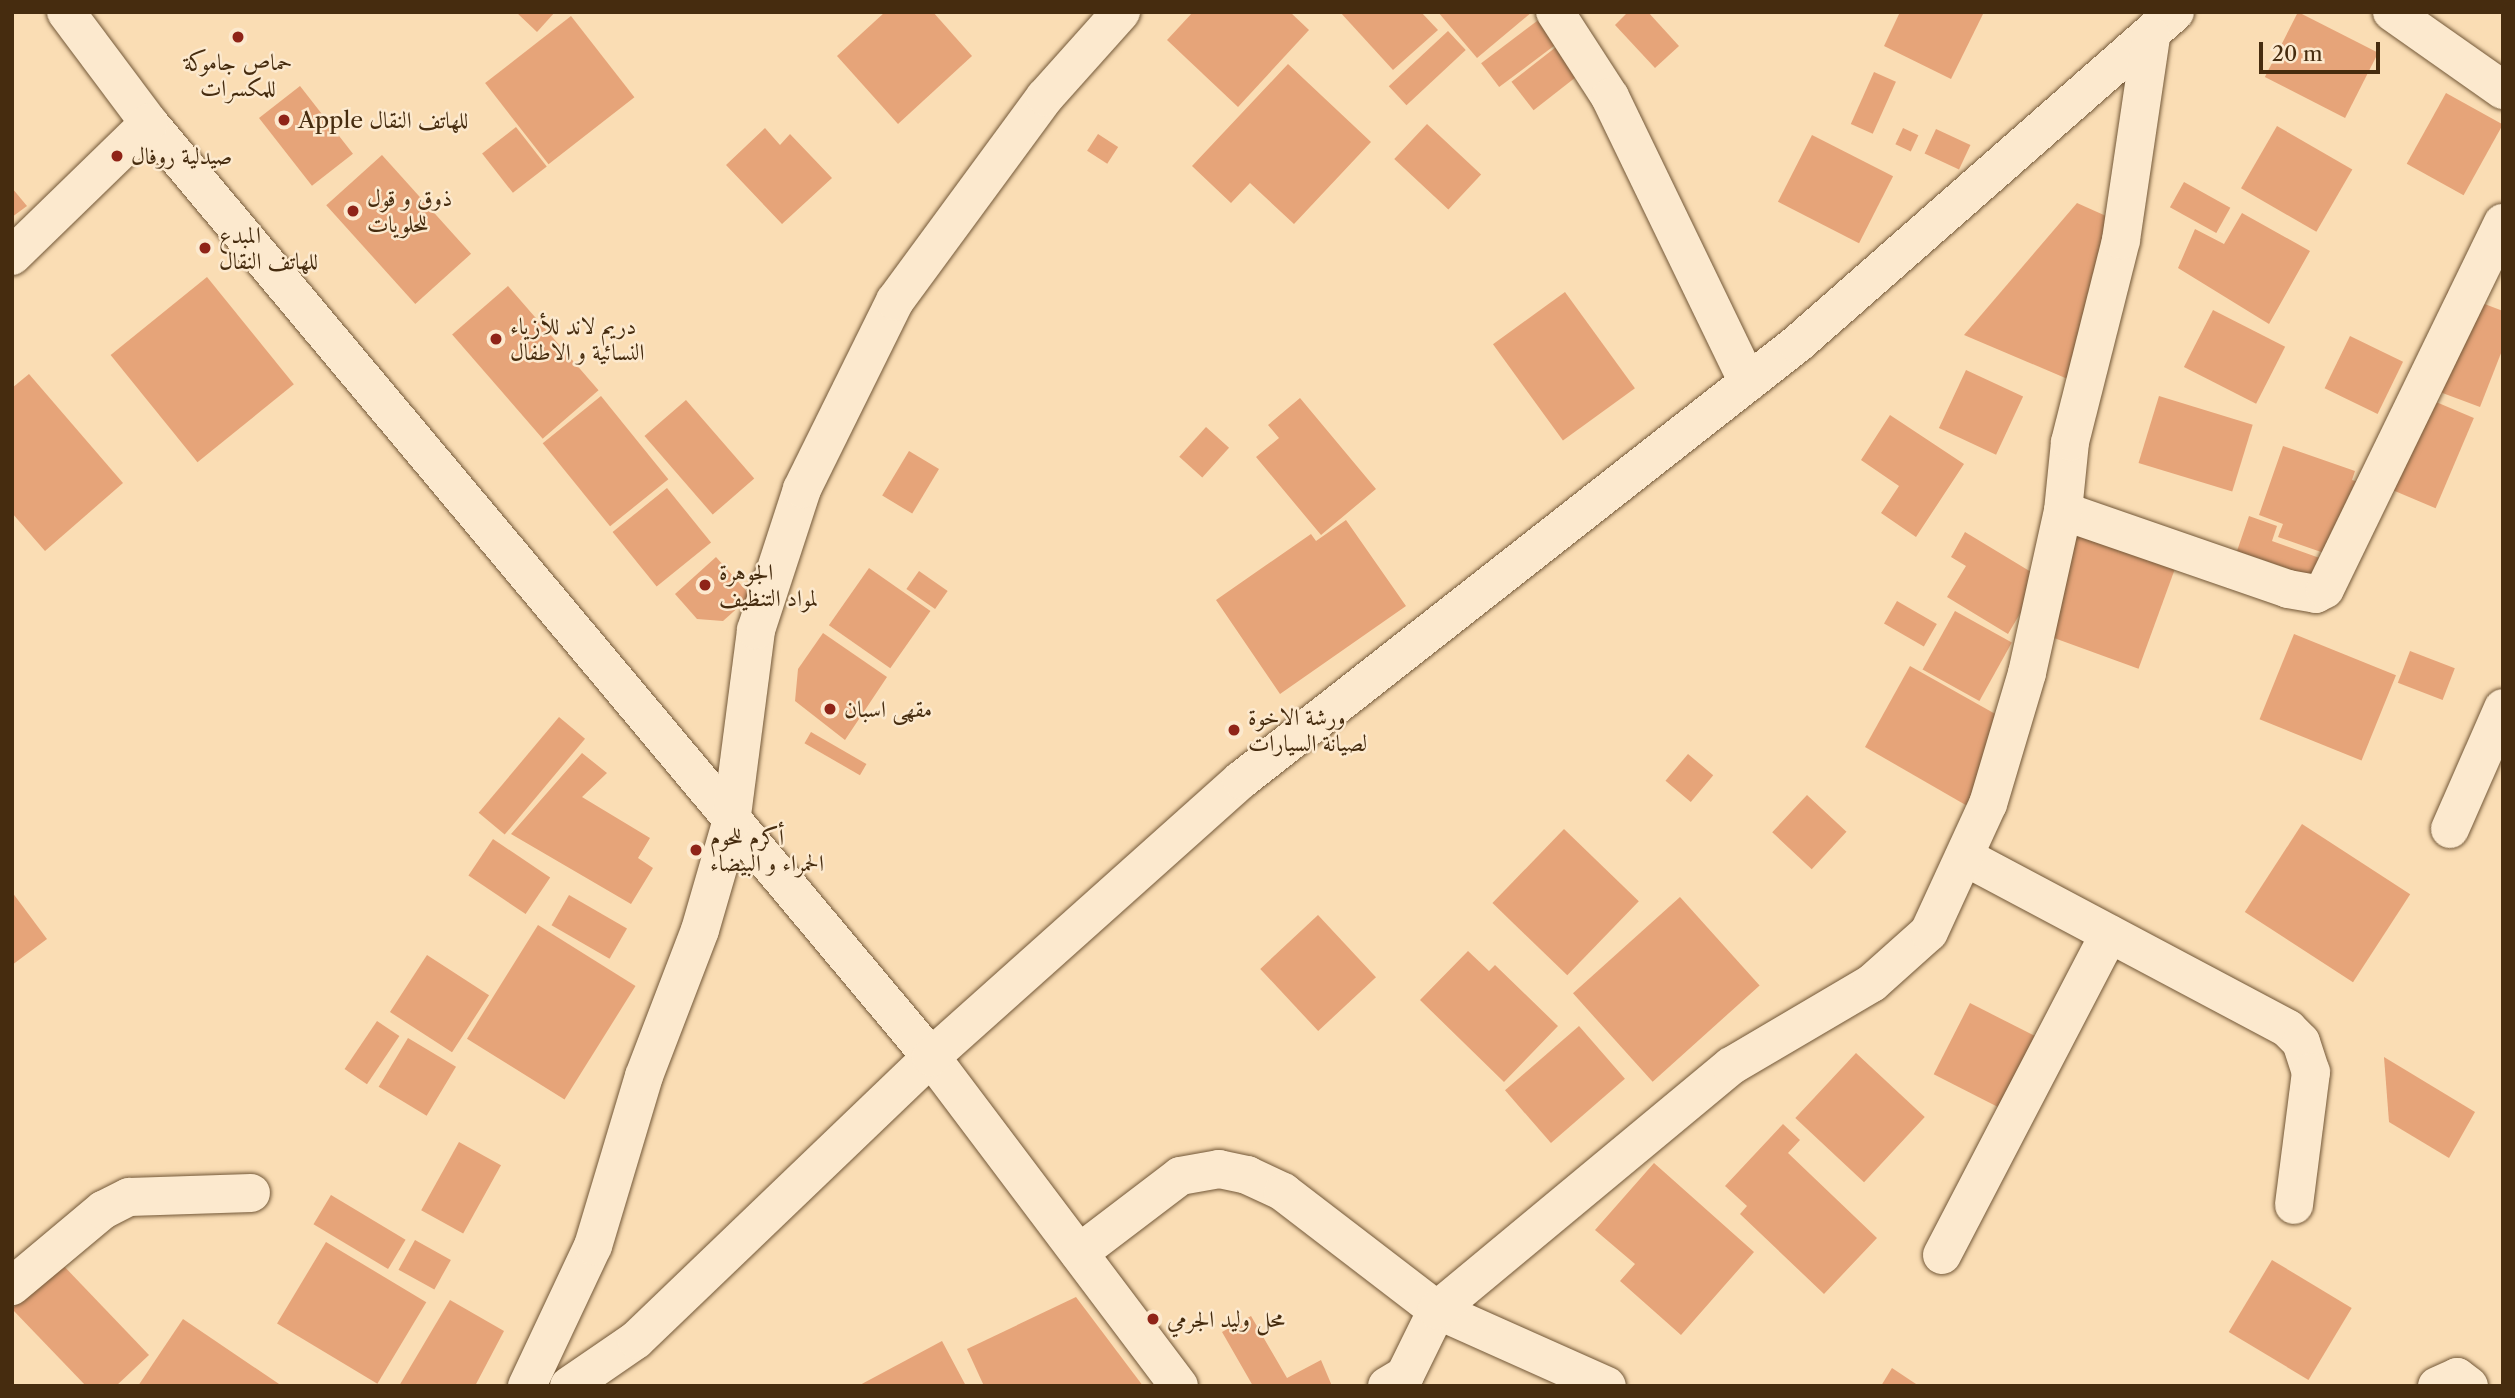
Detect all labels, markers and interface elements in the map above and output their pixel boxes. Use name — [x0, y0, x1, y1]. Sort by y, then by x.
scale bar — [2263, 28, 2384, 72]
marker: حماص جاموكة للمكسرات — [230, 29, 246, 45]
text: 20 m — [2272, 41, 2323, 66]
place label: حماص جاموكة للمكسرات — [184, 48, 292, 102]
place label: Apple للهاتف النقال — [298, 106, 468, 134]
marker: Apple للهاتف النقال — [276, 112, 292, 128]
place label: صيدلية روفال — [131, 142, 232, 170]
marker: صيدلية روفال — [109, 148, 125, 164]
place label: ذوق و قول للحلويات — [367, 184, 452, 238]
marker: ذوق و قول للحلويات — [345, 203, 361, 219]
place label: المبدع للهاتف النقال — [219, 221, 318, 275]
marker: المبدع للهاتف النقال — [197, 240, 213, 256]
place label: دريم لاند للأزياء النسائية و الاطفال — [510, 312, 645, 366]
marker: دريم لاند للأزياء النسائية و الاطفال — [488, 331, 504, 347]
place label: الجوهرة لمواد التنظيف — [719, 558, 818, 612]
marker: الجوهرة لمواد التنظيف — [697, 577, 713, 593]
place label: مقهى اسبان — [844, 695, 932, 723]
marker: مقهى اسبان — [822, 701, 838, 717]
place label: ورشة الاخوة لصيانة السيارات — [1248, 703, 1367, 757]
marker: ورشة الاخوة لصيانة السيارات — [1226, 722, 1242, 738]
place label: أكرم للحوم الحمراء و البيضاء — [710, 823, 824, 877]
marker: أكرم للحوم الحمراء و البيضاء — [688, 842, 704, 858]
place label: محل وليد الجرمي — [1167, 1305, 1285, 1333]
marker: محل وليد الجرمي — [1145, 1311, 1161, 1327]

